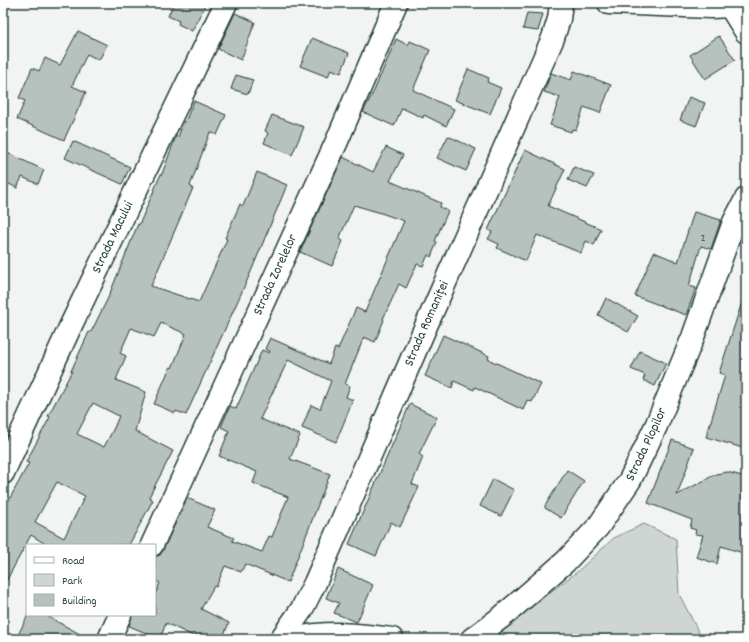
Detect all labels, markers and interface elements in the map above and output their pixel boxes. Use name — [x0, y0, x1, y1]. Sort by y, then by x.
street label: Strada Macului — [87, 198, 139, 277]
street label: Strada Zorelelor — [248, 230, 303, 319]
house number: 2 — [700, 230, 706, 247]
street label: Strada Romaniței — [399, 277, 455, 370]
street label: Strada Plopilor — [621, 404, 673, 485]
legend — [26, 544, 156, 616]
text: Road — [62, 553, 84, 570]
text: Park — [62, 573, 83, 590]
text: Building — [62, 593, 97, 610]

